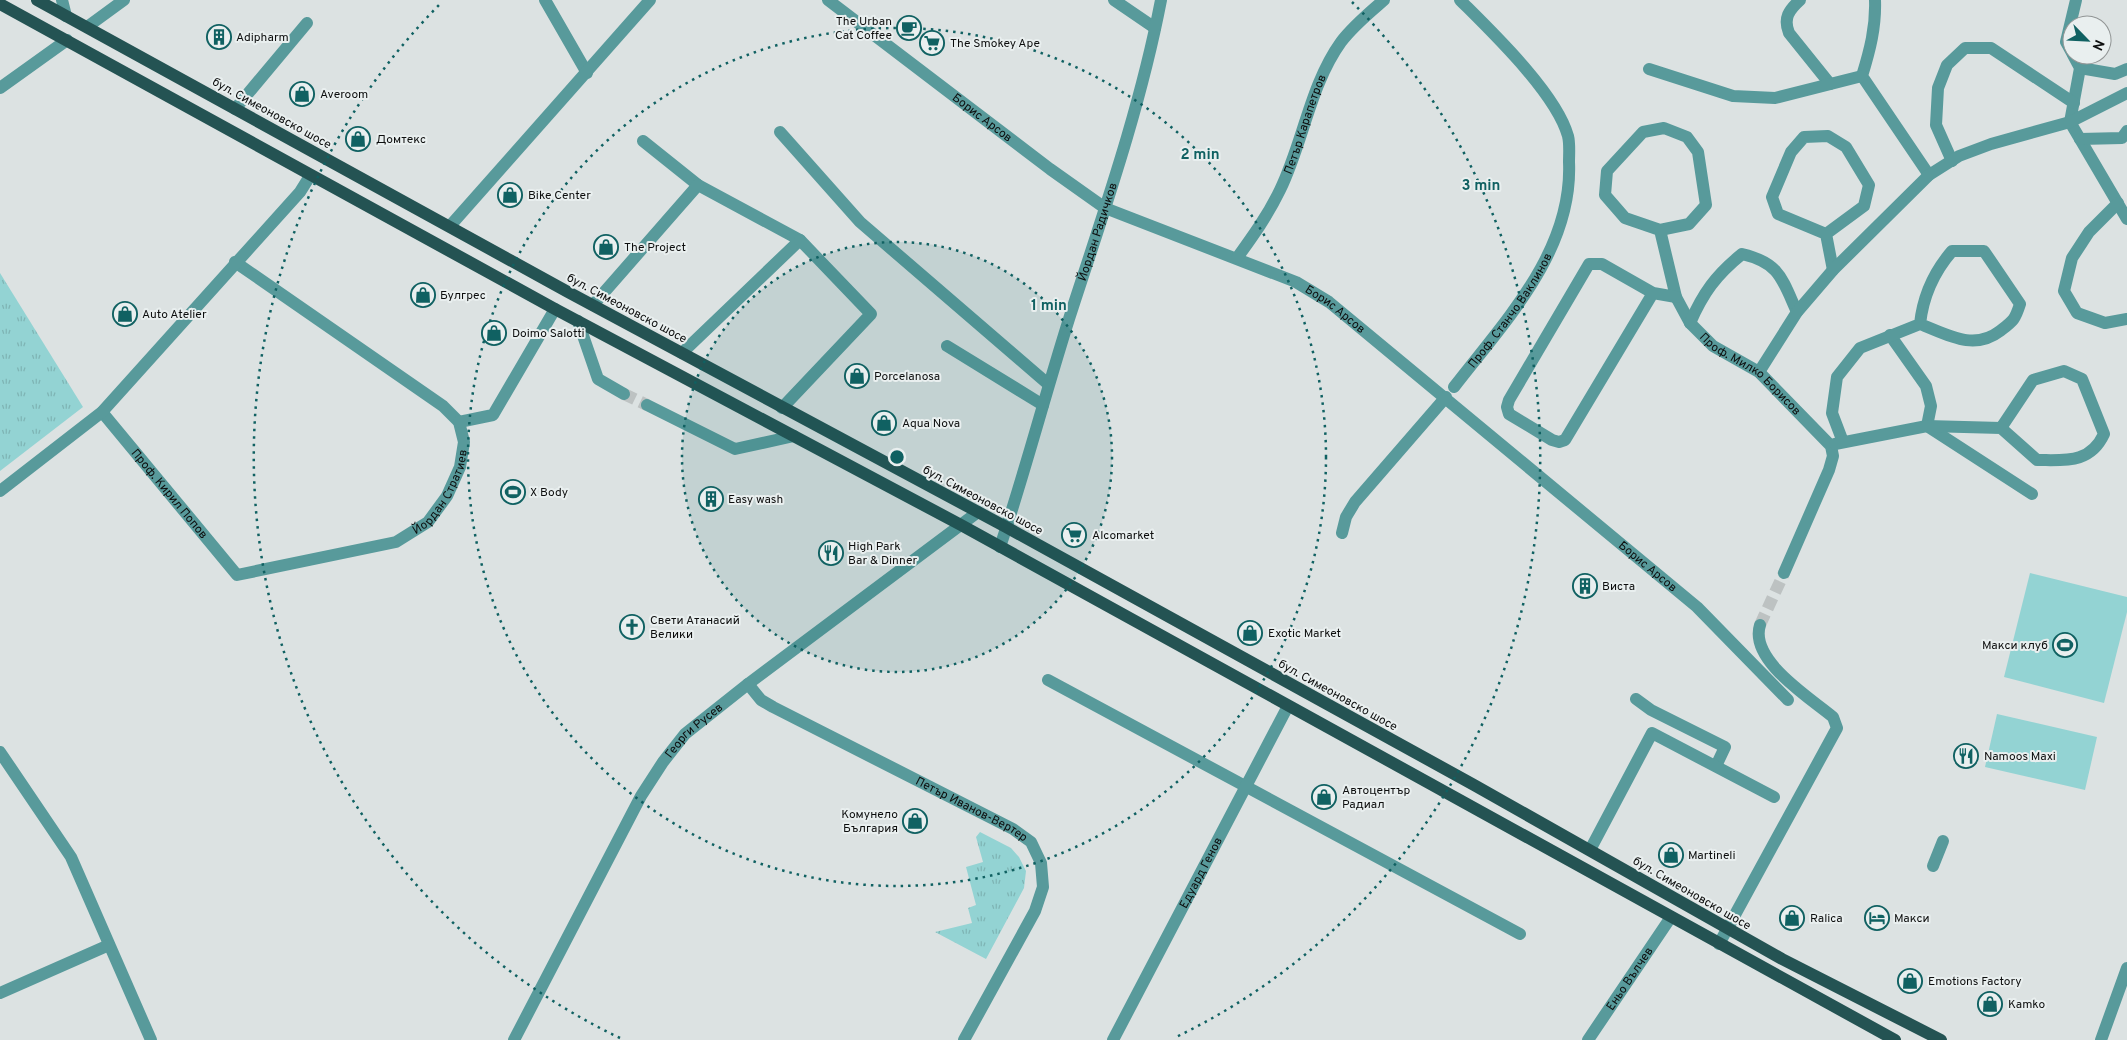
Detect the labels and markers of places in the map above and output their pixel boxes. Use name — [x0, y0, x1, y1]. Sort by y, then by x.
place label: The Urban Cat Coffee — [835, 14, 892, 44]
cafe icon: The Urban Cat Coffee — [896, 15, 922, 41]
building icon: Adipharm — [206, 24, 232, 50]
place label: Adipharm — [236, 30, 289, 46]
supermarket icon: The Smokey Ape — [919, 30, 945, 56]
place label: The Smokey Ape — [950, 36, 1040, 52]
shop icon: Averoom — [289, 81, 315, 107]
place label: Averoom — [320, 87, 368, 103]
shop icon: Домтекс — [345, 126, 371, 152]
place label: Домтекс — [376, 132, 426, 148]
shop icon: Bike Center — [497, 182, 523, 208]
place label: Bike Center — [528, 188, 591, 204]
shop icon: The Project — [593, 234, 619, 260]
place label: The Project — [624, 240, 686, 256]
shop icon: Булгрес — [410, 282, 436, 308]
place label: Булгрес — [440, 288, 486, 304]
shop icon: Auto Atelier — [112, 301, 138, 327]
place label: Auto Atelier — [142, 307, 207, 323]
shop icon: Doimo Salotti — [481, 320, 507, 346]
place label: Doimo Salotti — [512, 326, 585, 342]
shop icon: Porcelanosa — [844, 363, 870, 389]
place label: Porcelanosa — [874, 369, 940, 385]
shop icon: Aqua Nova — [871, 410, 897, 436]
place label: Aqua Nova — [902, 416, 960, 432]
centre of rings — [888, 448, 906, 466]
sports icon: X Body — [500, 479, 526, 505]
place label: X Body — [530, 485, 568, 501]
building icon: Easy wash — [698, 486, 724, 512]
place label: Easy wash — [728, 492, 783, 508]
supermarket icon: Alcomarket — [1061, 522, 1087, 548]
place label: Alcomarket — [1092, 528, 1154, 544]
place label: High Park Bar & Dinner — [848, 539, 918, 569]
restaurant icon: High Park Bar & Dinner — [818, 540, 844, 566]
building icon: Виста — [1572, 573, 1598, 599]
place label: Виста — [1602, 579, 1635, 595]
place label: Свети Атанасий Велики — [650, 613, 740, 643]
church icon: Свети Атанасий Велики — [619, 614, 645, 640]
shop icon: Exotic Market — [1237, 620, 1263, 646]
place label: Exotic Market — [1268, 626, 1341, 642]
sports icon: Макси клуб — [2052, 632, 2078, 658]
place label: Макси клуб — [1982, 638, 2048, 654]
restaurant icon: Namoos Maxi — [1953, 743, 1979, 769]
place label: Namoos Maxi — [1984, 749, 2056, 765]
place label: Автоцентър Радиал — [1342, 783, 1410, 813]
shop icon: Автоцентър Радиал — [1311, 784, 1337, 810]
place label: Комунело България — [841, 807, 898, 837]
shop icon: Комунело България — [902, 808, 928, 834]
shop icon: Martineli — [1658, 842, 1684, 868]
place label: Martineli — [1688, 848, 1736, 864]
shop icon: Ralica — [1779, 905, 1805, 931]
hotel icon: Макси — [1864, 905, 1890, 931]
place label: Ralica — [1810, 911, 1843, 927]
place label: Макси — [1894, 911, 1930, 927]
shop icon: Emotions Factory — [1897, 968, 1923, 994]
place label: Emotions Factory — [1928, 974, 2022, 990]
shop icon: Kamko — [1977, 991, 2003, 1017]
place label: Kamko — [2008, 997, 2045, 1013]

